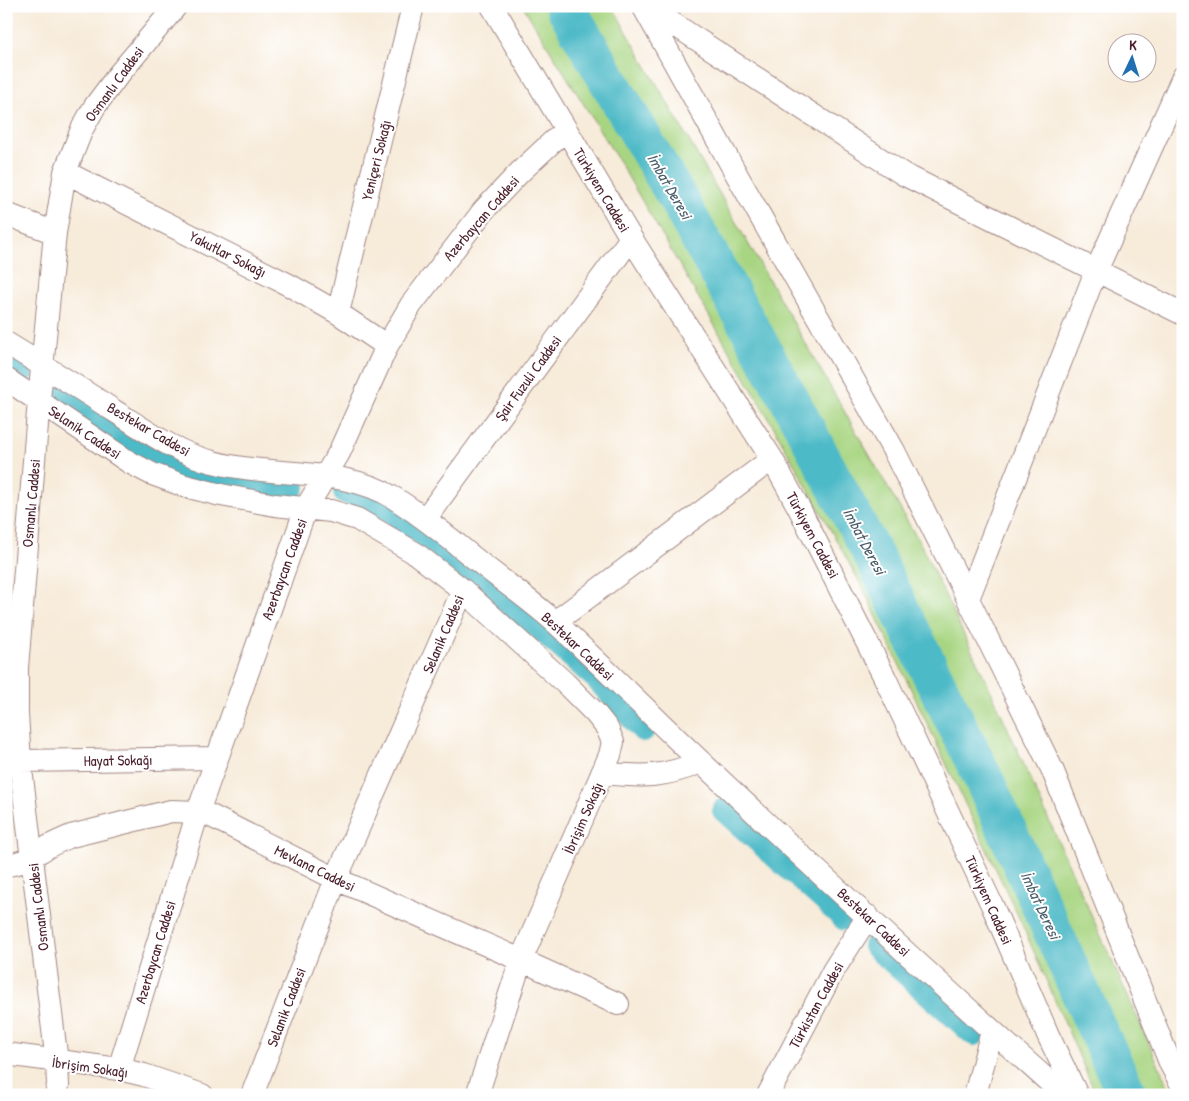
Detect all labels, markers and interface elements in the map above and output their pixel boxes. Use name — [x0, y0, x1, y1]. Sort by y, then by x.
north arrow — [1106, 32, 1156, 82]
text: K — [1129, 35, 1138, 54]
street label: Osmanlı Caddesi — [79, 42, 149, 126]
street label: Yeniçeri Sokağı — [356, 118, 396, 202]
street label: Türkiyem Caddesi — [568, 144, 636, 236]
water label: İmbat Deresi — [642, 149, 698, 224]
street label: Azerbaycan Caddesi — [438, 171, 524, 265]
street label: Yakutlar Sokağı — [186, 226, 270, 282]
street label: Şair Fuzuli Caddesi — [490, 331, 566, 425]
street label: Bestekar Caddesi — [104, 397, 194, 461]
street label: Selanik Caddesi — [45, 400, 125, 464]
street label: Osmanlı Caddesi — [17, 458, 45, 548]
street label: Türkiyem Caddesi — [781, 488, 845, 582]
water label: İmbat Deresi — [838, 504, 892, 580]
street label: Azerbaycan Caddesi — [256, 515, 312, 623]
street label: Selanik Caddesi — [417, 591, 469, 677]
street label: Bestekar Caddesi — [537, 607, 619, 685]
street label: Hayat Sokağı — [83, 749, 153, 771]
street label: İbrişim Sokağı — [558, 779, 608, 857]
street label: Mevlana Caddesi — [271, 839, 359, 897]
street label: Türkiyem Caddesi — [960, 852, 1018, 948]
street label: Osmanlı Caddesi — [22, 862, 54, 952]
water label: İmbat Deresi — [1016, 867, 1067, 944]
street label: Bestekar Caddesi — [833, 883, 915, 961]
street label: Azerbaycan Caddesi — [129, 898, 181, 1006]
street label: Türkistan Caddesi — [783, 958, 849, 1052]
street label: Selanik Caddesi — [261, 964, 311, 1050]
street label: İbrişim Sokağı — [51, 1051, 129, 1083]

